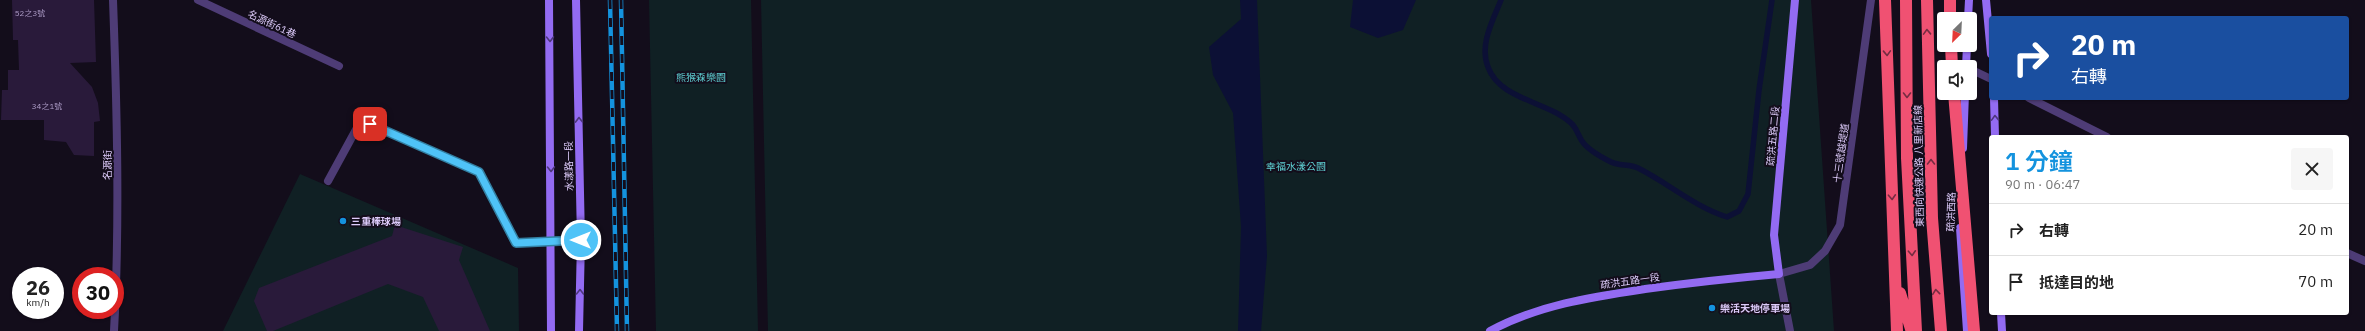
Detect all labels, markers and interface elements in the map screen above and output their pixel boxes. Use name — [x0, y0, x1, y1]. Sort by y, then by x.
street label: 名源街61巷 — [246, 7, 298, 41]
house number: 52之3號 — [15, 8, 45, 18]
north arrow — [1937, 12, 1977, 52]
map controls — [1937, 12, 1977, 100]
text: 20 m — [2071, 26, 2136, 63]
one-way arrow — [1923, 29, 1932, 35]
icon: right — [2005, 32, 2057, 84]
one-way arrow — [545, 36, 554, 42]
one-way arrow — [1883, 50, 1891, 56]
button: sound — [1937, 60, 1977, 100]
text: 右轉 — [2071, 65, 2107, 88]
park label: 熊猴森樂園 — [676, 71, 726, 84]
one-way arrow — [1903, 92, 1911, 98]
house number: 34之1號 — [32, 101, 62, 111]
street label: 東西向快速公路 八里新店線 — [1911, 105, 1927, 227]
street label: 疏洪五路二段 — [1764, 106, 1782, 166]
pin — [353, 107, 387, 141]
icon: arrive — [359, 113, 381, 135]
one-way arrow — [1991, 114, 1999, 120]
one-way arrow — [574, 117, 583, 123]
street label: 十三號越堤道 — [1830, 122, 1852, 184]
street label: 水漾路一段 — [562, 141, 576, 191]
text: 1 分鐘 — [2005, 145, 2073, 177]
button: close — [2291, 148, 2333, 190]
street label: 名源街 — [101, 150, 114, 180]
one-way arrow — [1927, 159, 1936, 165]
park label: 幸福水漾公園 — [1266, 160, 1326, 173]
one-way arrow — [547, 166, 555, 172]
text: 90 m · 06:47 — [2005, 176, 2080, 193]
street label: 疏洪西路 — [1944, 192, 1958, 232]
one-way arrow — [1888, 194, 1897, 200]
place label: 三重棒球場 — [351, 215, 401, 228]
marker: 三重棒球場 — [338, 216, 348, 226]
position arrow — [560, 219, 602, 261]
icon: right — [2005, 219, 2027, 241]
text: 20 m — [2298, 220, 2333, 239]
text: 右轉 — [2039, 221, 2069, 240]
one-way arrow — [1907, 250, 1916, 256]
speed limit sign: 30 — [72, 267, 124, 319]
street label: 疏洪五路一段 — [1599, 270, 1661, 292]
icon: arrive — [2005, 271, 2027, 293]
text: 70 m — [2298, 272, 2333, 291]
text: 抵達目的地 — [2039, 273, 2114, 292]
text: 26 — [26, 274, 50, 301]
one-way arrow — [576, 289, 584, 295]
one-way arrow — [1932, 289, 1941, 295]
text: km/h — [26, 296, 50, 309]
place label: 樂活天地停車場 — [1720, 302, 1790, 315]
marker: 樂活天地停車場 — [1707, 303, 1717, 313]

